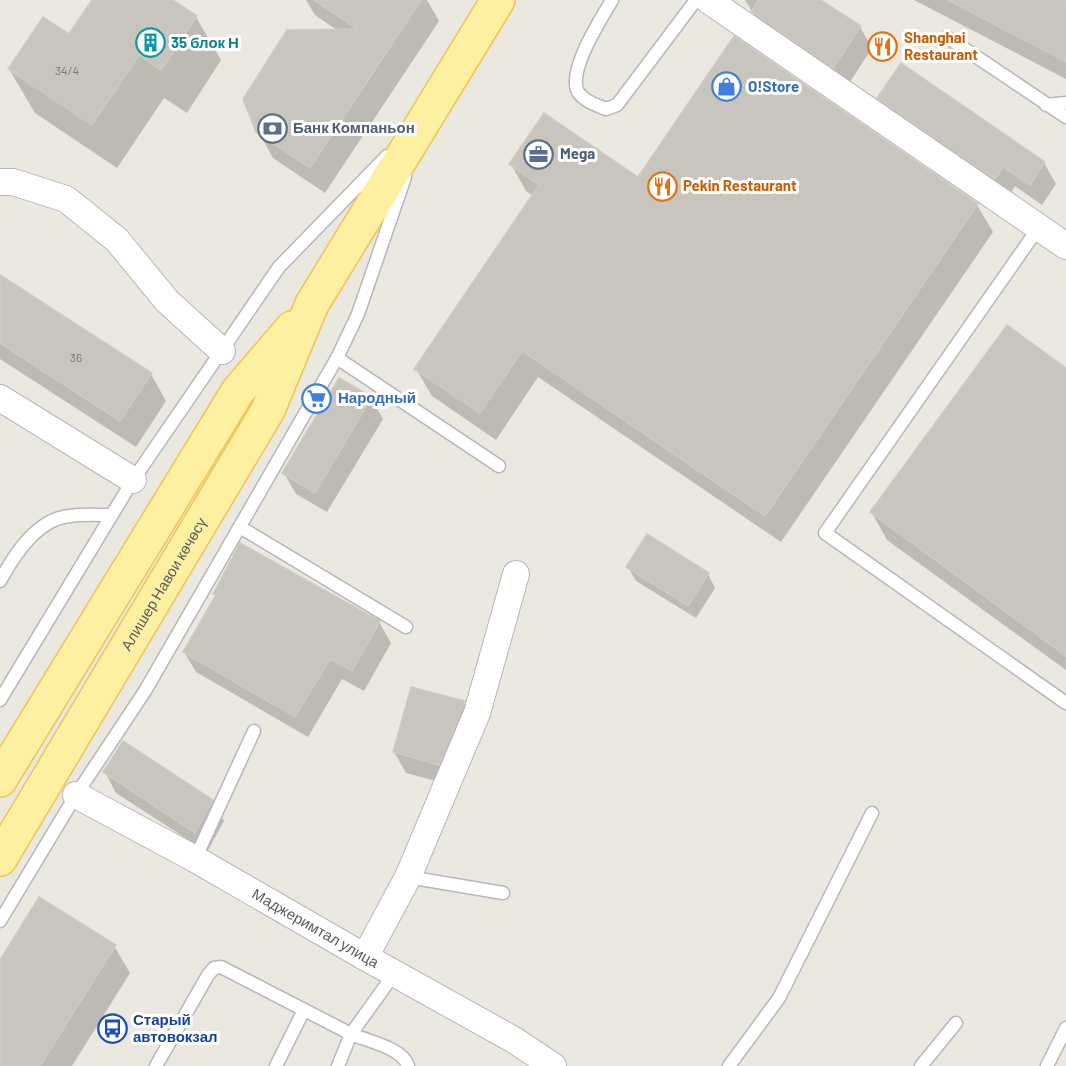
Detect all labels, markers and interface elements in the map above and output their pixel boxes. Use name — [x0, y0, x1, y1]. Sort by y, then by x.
building icon: 35 блок Н — [134, 27, 166, 59]
place label: Shanghai Restaurant — [904, 28, 978, 63]
restaurant icon: Shanghai Restaurant — [867, 31, 899, 63]
place label: 35 блок Н — [171, 33, 239, 51]
house number: 34/4 — [55, 63, 79, 77]
shop icon: O!Store — [711, 71, 743, 103]
place label: O!Store — [748, 77, 799, 95]
bank icon: Банк Компаньон — [256, 112, 288, 144]
place label: Банк Компаньон — [293, 118, 415, 136]
office icon: Mega — [523, 138, 555, 170]
place label: Mega — [560, 144, 595, 162]
restaurant icon: Pekin Restaurant — [646, 170, 678, 202]
place label: Pekin Restaurant — [683, 176, 797, 194]
house number: 36 — [70, 350, 82, 364]
supermarket icon: Народный — [301, 382, 333, 414]
place label: Народный — [338, 388, 416, 406]
street label: Алишер Навои көчөсү — [117, 514, 210, 653]
street label: Маджеримтал улица — [249, 884, 383, 971]
place label: Старый автовокзал — [133, 1010, 218, 1045]
bus stop icon: Старый автовокзал — [96, 1013, 128, 1045]

